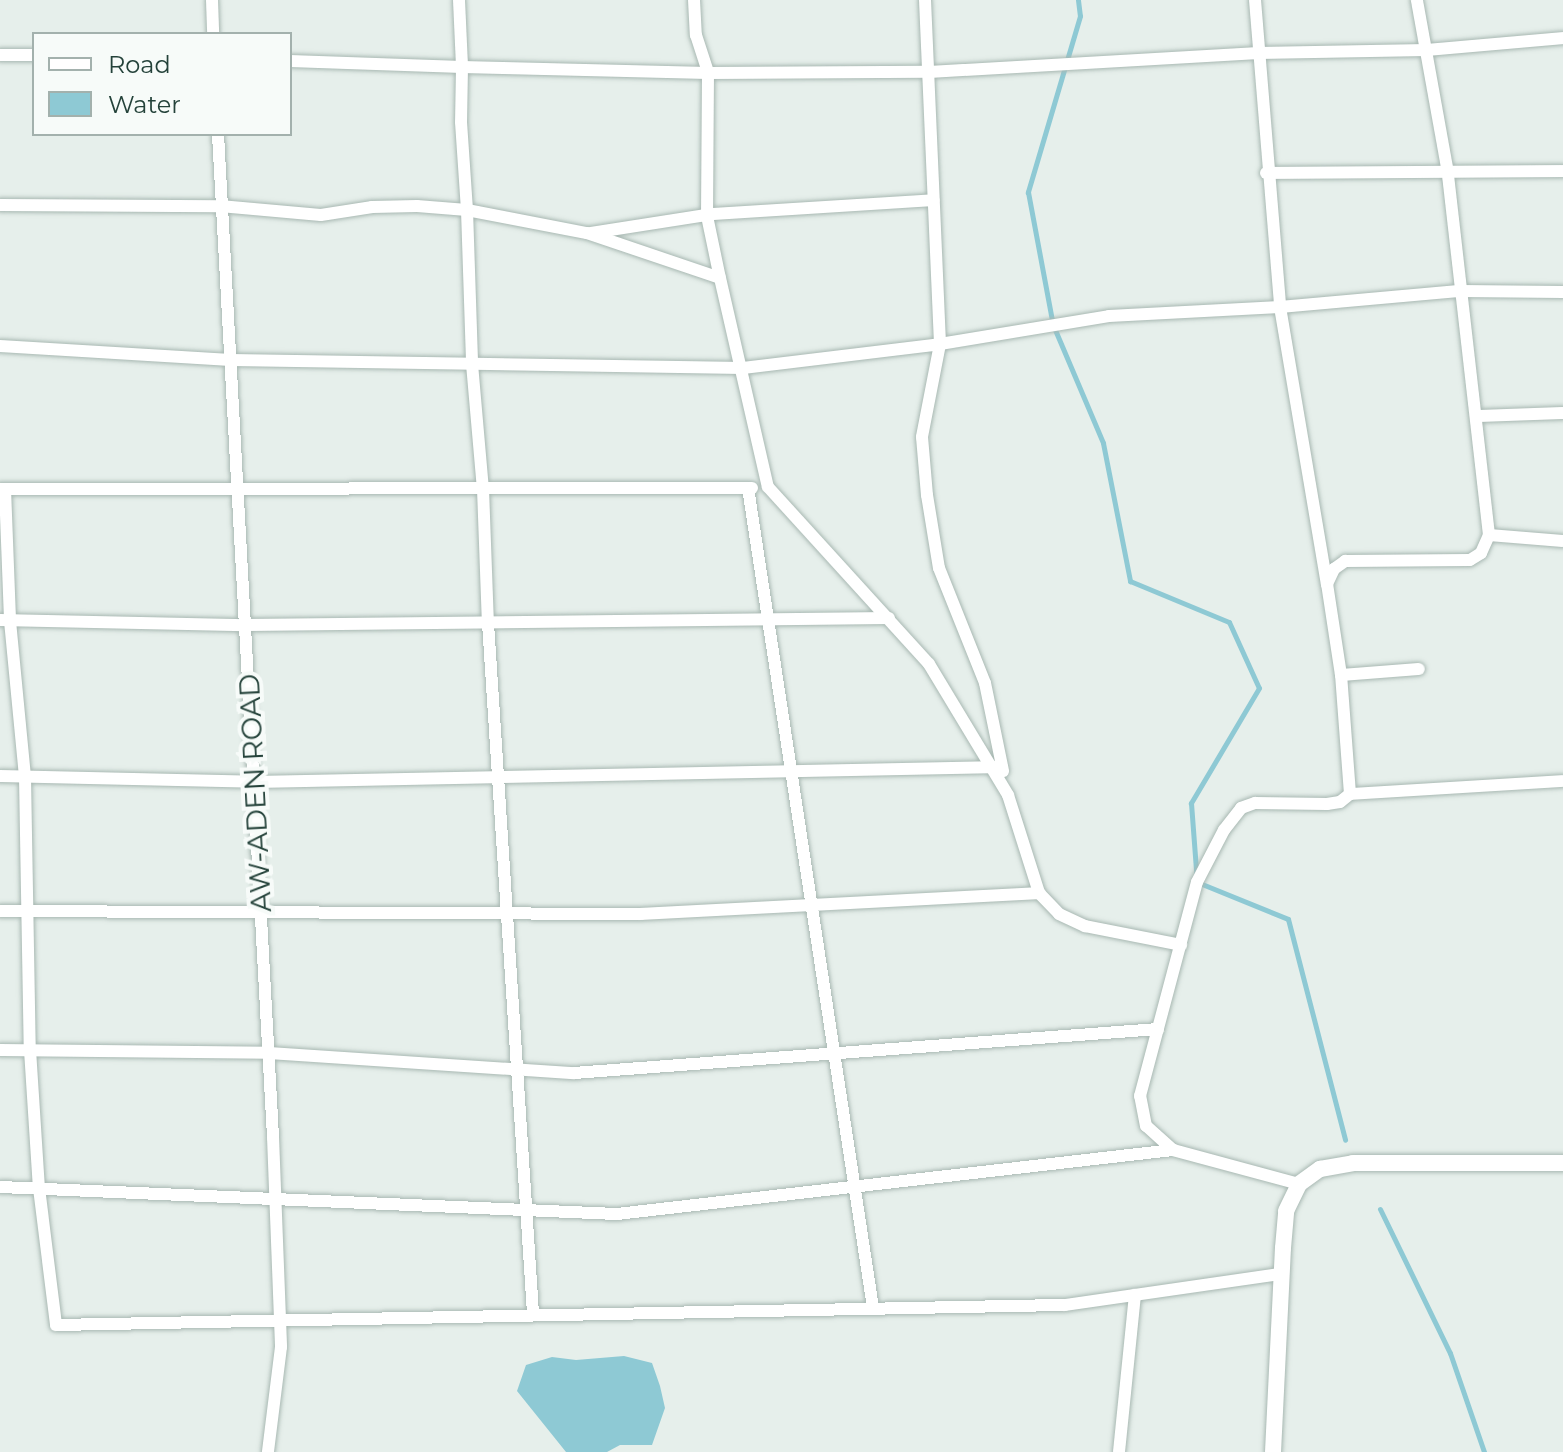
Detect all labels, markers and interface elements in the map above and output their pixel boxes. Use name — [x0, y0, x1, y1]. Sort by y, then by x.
legend — [32, 32, 292, 136]
text: Road — [108, 50, 171, 79]
text: Water — [108, 90, 181, 119]
street label: AW-ADEN ROAD — [232, 673, 278, 913]

